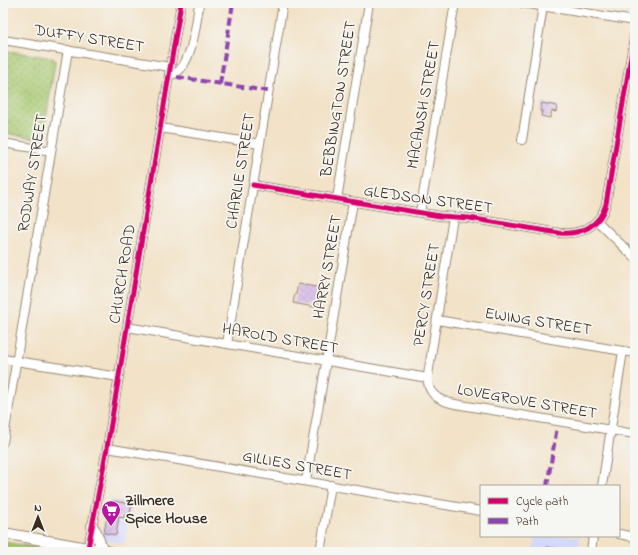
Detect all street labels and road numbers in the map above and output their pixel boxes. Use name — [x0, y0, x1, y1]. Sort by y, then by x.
street label: DUFFY STREET — [31, 18, 146, 60]
street label: BEBBINGTON STREET — [315, 19, 363, 180]
street label: MACANSH STREET — [401, 39, 447, 171]
street label: CHARLIE STREET — [220, 111, 262, 231]
street label: RODWAY STREET — [12, 112, 54, 234]
street label: GLEDSON STREET — [362, 179, 494, 221]
street label: HARRY STREET — [307, 213, 349, 321]
street label: CHURCH ROAD — [103, 223, 143, 325]
street label: PERCY STREET — [407, 242, 447, 348]
street label: EWING STREET — [483, 302, 593, 342]
street label: HAROLD STREET — [220, 317, 340, 361]
street label: LOVEGROVE STREET — [455, 378, 599, 426]
street label: GILLIES STREET — [241, 445, 353, 487]

